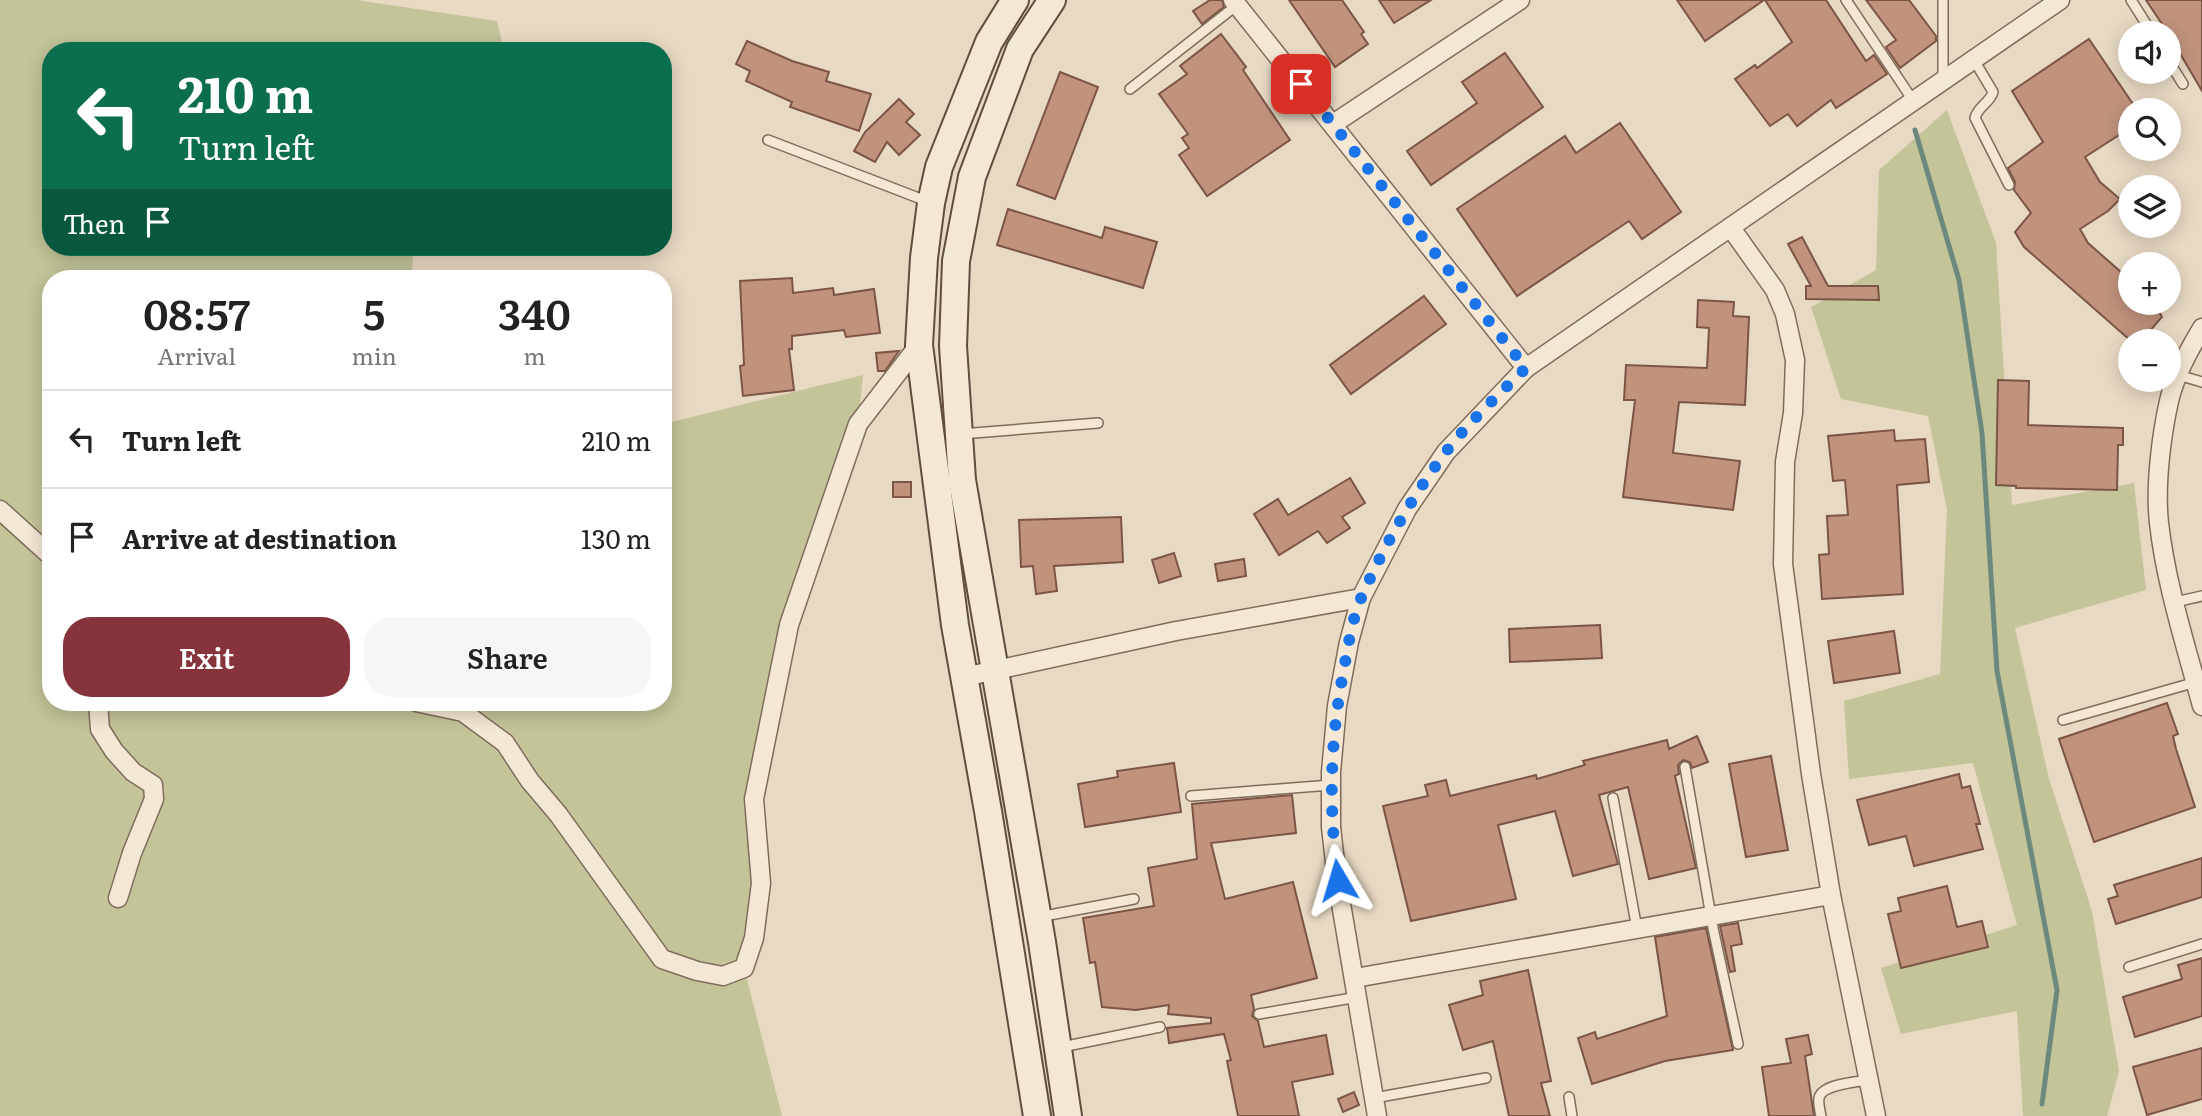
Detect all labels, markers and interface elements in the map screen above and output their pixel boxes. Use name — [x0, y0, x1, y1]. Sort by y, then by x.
map controls — [2118, 21, 2181, 392]
button: sound — [2118, 21, 2181, 84]
pin — [1271, 54, 1331, 114]
text: 210 m — [178, 55, 313, 128]
icon: arrive — [1282, 65, 1320, 103]
icon: left — [63, 70, 154, 161]
button: search — [2118, 98, 2181, 161]
text: Turn left — [178, 122, 315, 170]
button: layers — [2118, 175, 2181, 238]
text: Then — [63, 203, 125, 242]
icon: arrive — [139, 203, 177, 241]
button: + — [2118, 252, 2181, 315]
text: 08:57 — [143, 281, 250, 343]
text: 5 — [363, 281, 385, 343]
text: 340 — [498, 281, 571, 343]
button: − — [2118, 329, 2181, 392]
text: Arrival — [158, 338, 236, 372]
text: min — [352, 338, 397, 372]
text: m — [523, 338, 546, 372]
icon: left — [63, 420, 101, 458]
text: Turn left — [122, 420, 241, 459]
text: 210 m — [582, 420, 651, 459]
icon: arrive — [63, 518, 101, 556]
text: Arrive at destination — [122, 518, 397, 557]
text: 130 m — [581, 518, 651, 557]
button: Exit — [63, 617, 350, 697]
button: Share — [364, 617, 651, 697]
position arrow — [1301, 843, 1375, 917]

